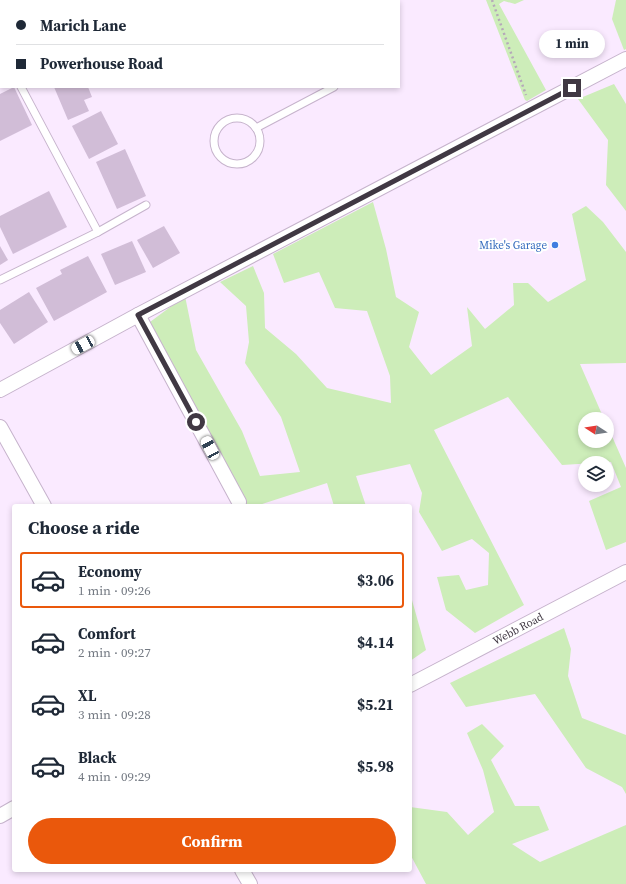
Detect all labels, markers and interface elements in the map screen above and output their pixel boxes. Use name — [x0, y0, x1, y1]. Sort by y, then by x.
text: Marich Lane — [40, 15, 126, 36]
callout: 1 min — [539, 30, 605, 58]
text: 1 min — [555, 35, 589, 52]
text: Powerhouse Road — [40, 53, 163, 74]
route end — [563, 79, 581, 97]
place label: Mike's Garage — [479, 238, 547, 253]
marker: Mike's Garage — [550, 240, 560, 250]
car — [70, 334, 96, 356]
north arrow — [578, 412, 614, 448]
map controls — [578, 412, 614, 492]
route start — [187, 413, 205, 431]
car — [199, 435, 221, 461]
button: layers — [578, 456, 614, 492]
text: Choose a ride — [28, 515, 140, 540]
text: Economy — [78, 561, 142, 582]
icon: car — [30, 562, 66, 598]
text: $3.06 — [357, 570, 394, 591]
text: 1 min · 09:26 — [78, 582, 151, 599]
street label: Webb Road — [490, 609, 547, 649]
text: Comfort — [78, 623, 136, 644]
icon: car — [30, 624, 66, 660]
text: $4.14 — [357, 632, 394, 653]
text: 2 min · 09:27 — [78, 644, 151, 661]
text: XL — [78, 685, 97, 706]
icon: car — [30, 686, 66, 722]
text: $5.21 — [357, 694, 394, 715]
text: 3 min · 09:28 — [78, 706, 151, 723]
text: Black — [78, 747, 117, 768]
icon: car — [30, 748, 66, 784]
text: $5.98 — [357, 756, 394, 777]
text: 4 min · 09:29 — [78, 768, 151, 785]
button: Confirm — [28, 818, 396, 864]

